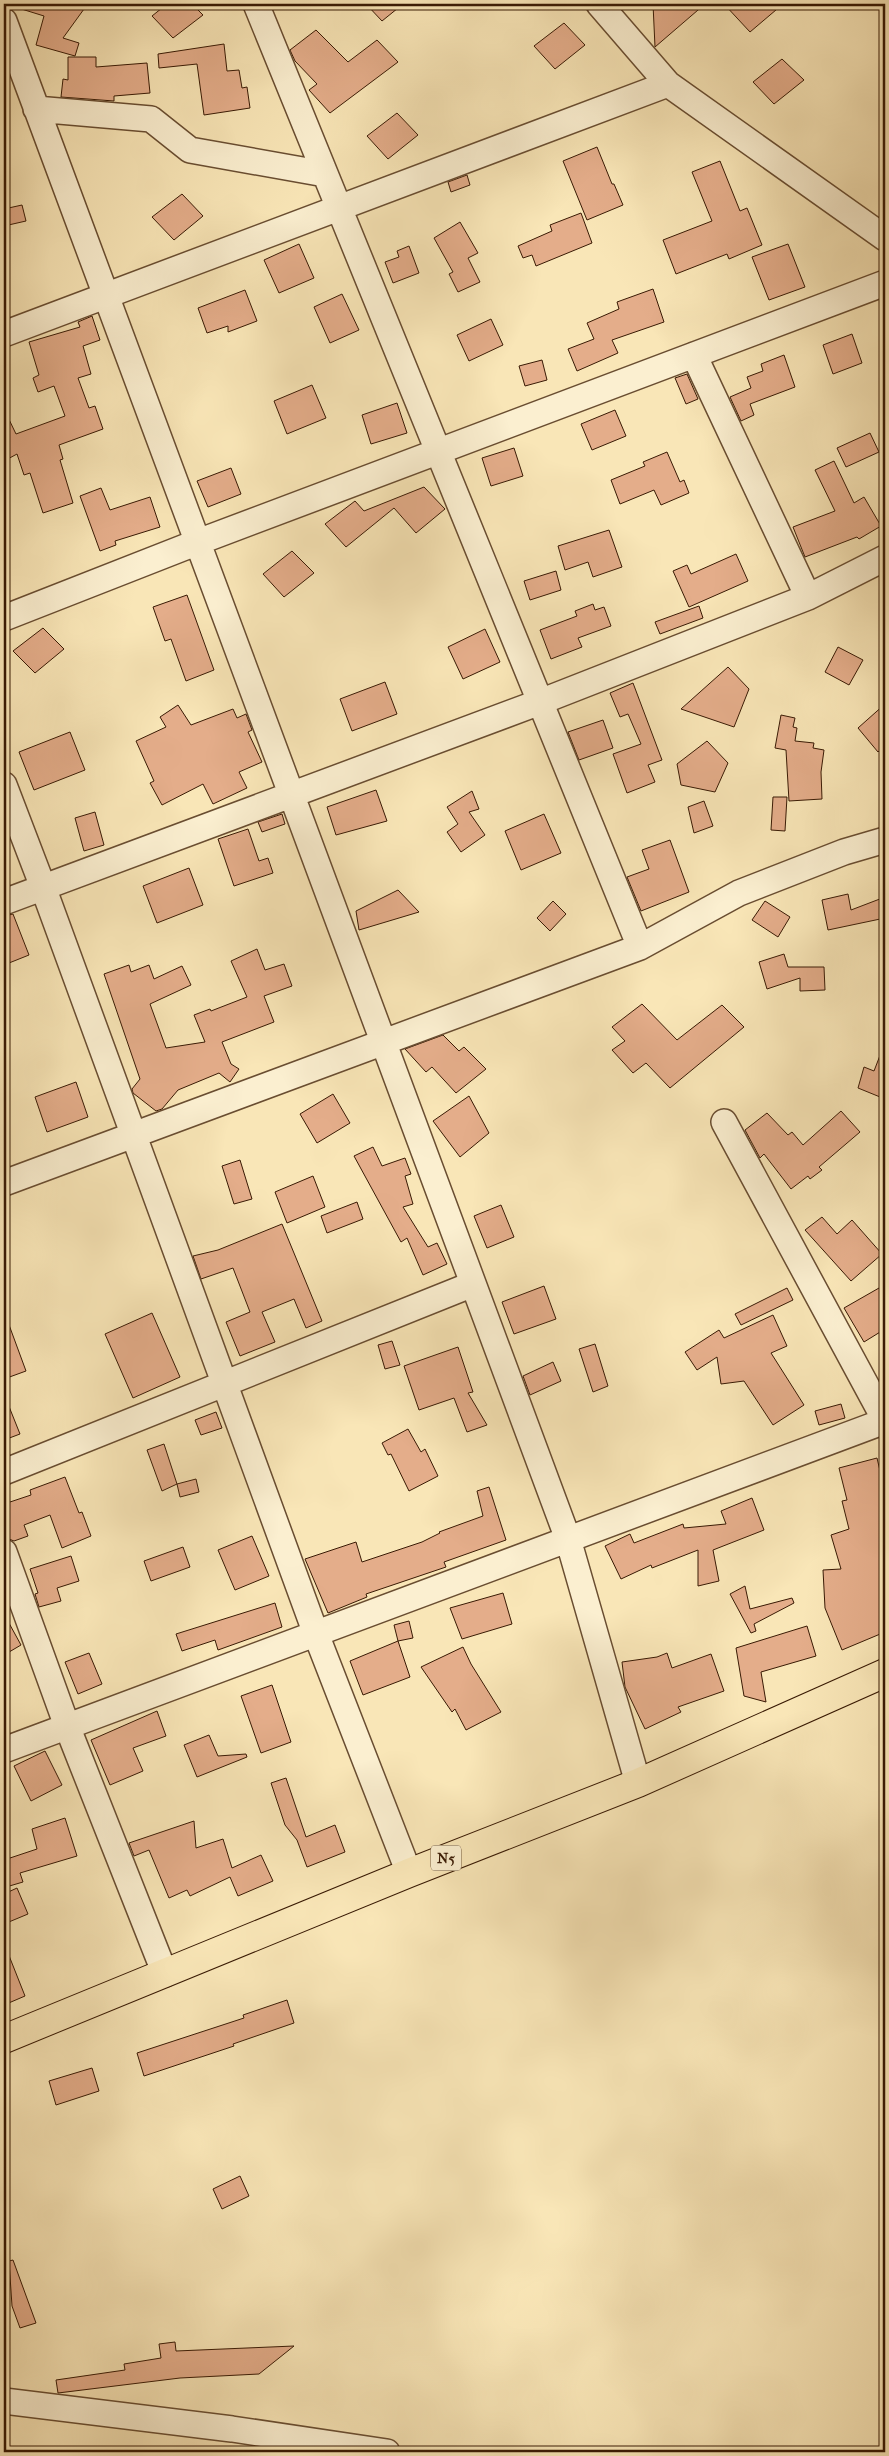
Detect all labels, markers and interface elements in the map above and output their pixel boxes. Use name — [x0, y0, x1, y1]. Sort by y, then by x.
road number: N5 — [431, 1846, 461, 1870]

